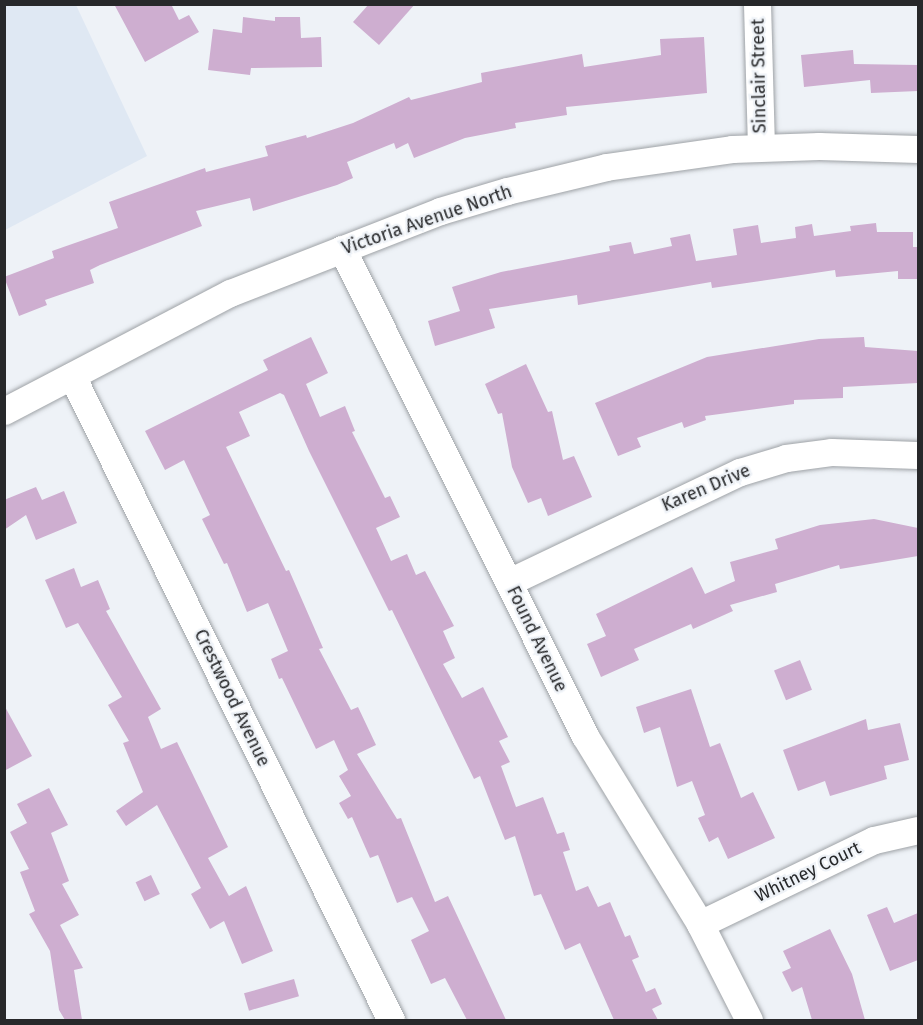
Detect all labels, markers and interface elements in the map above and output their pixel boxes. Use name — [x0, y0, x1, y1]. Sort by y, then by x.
street label: Sinclair Street — [747, 18, 771, 134]
street label: Victoria Avenue North — [339, 181, 515, 259]
street label: Karen Drive — [659, 460, 753, 516]
street label: Found Avenue — [502, 583, 572, 695]
street label: Crestwood Avenue — [189, 626, 275, 770]
street label: Whitney Court — [752, 837, 864, 907]

